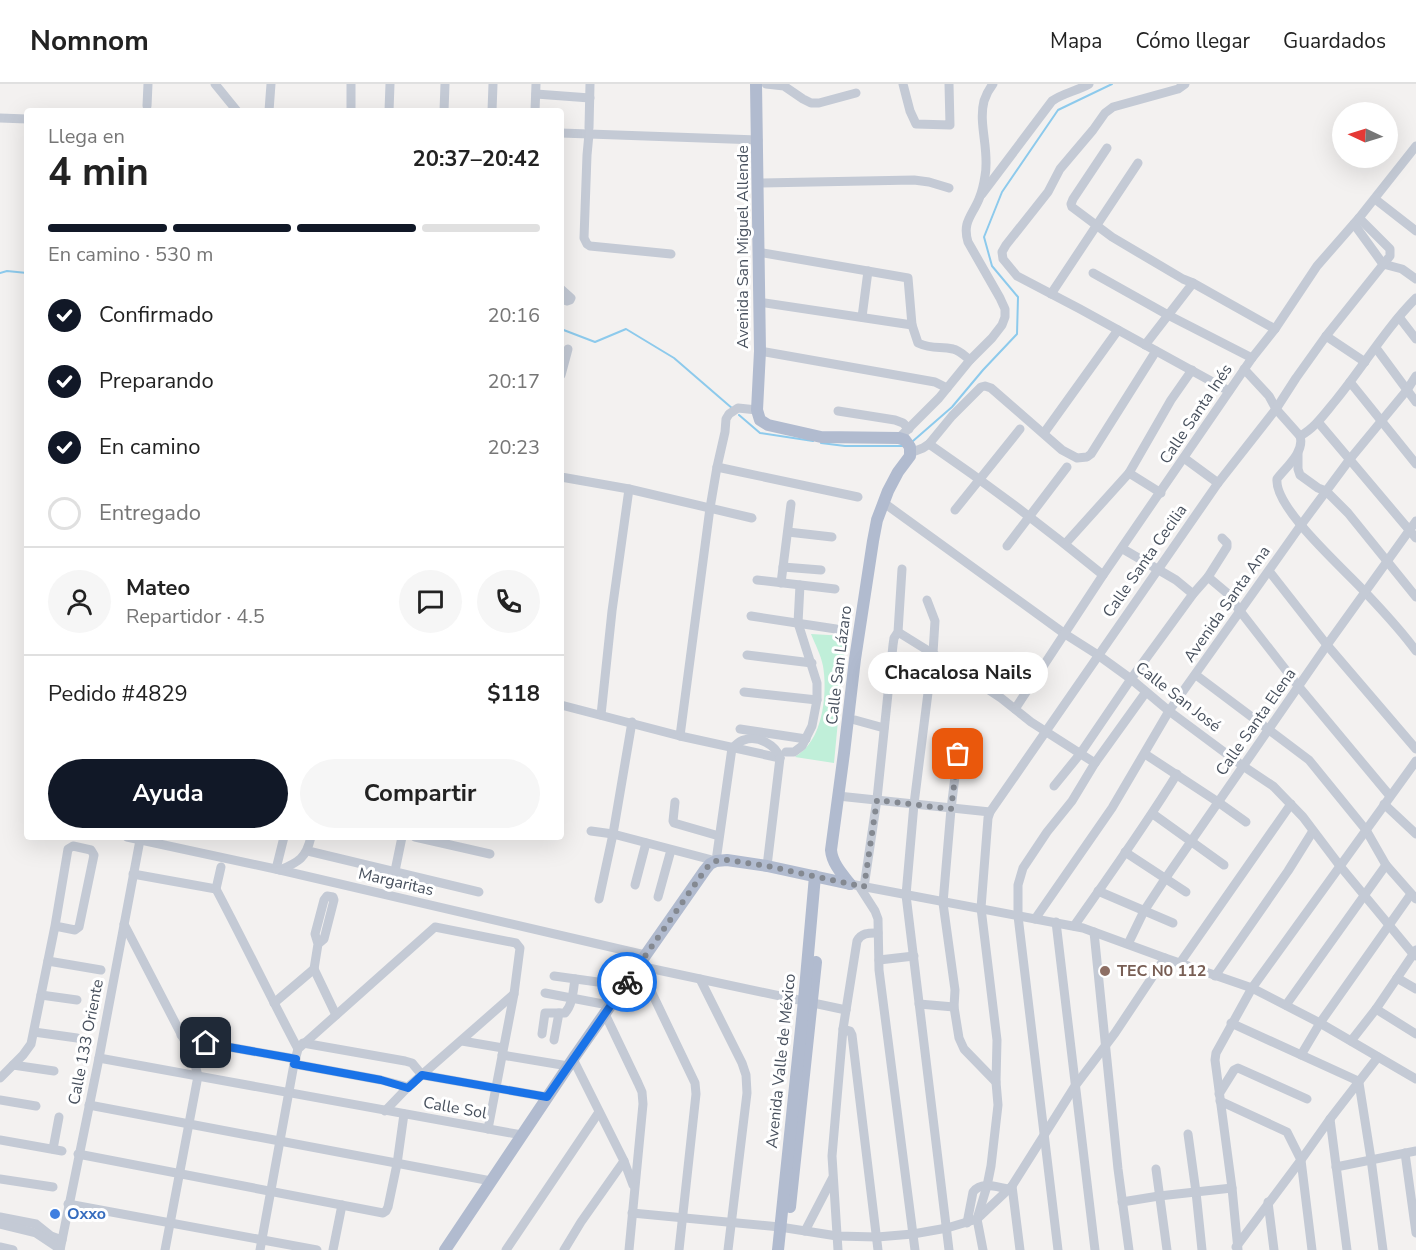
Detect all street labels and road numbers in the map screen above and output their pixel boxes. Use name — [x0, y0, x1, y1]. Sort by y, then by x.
street label: Avenida San Miguel Allende — [732, 145, 754, 349]
street label: Calle Santa Inés — [1154, 360, 1238, 468]
street label: Calle Santa Cecilia — [1098, 500, 1192, 622]
street label: Avenida Santa Ana — [1179, 541, 1275, 667]
street label: Calle San Lázaro — [821, 604, 857, 726]
street label: Calle San José — [1131, 657, 1225, 737]
street label: Calle Santa Elena — [1211, 664, 1301, 780]
street label: Margaritas — [356, 863, 436, 901]
street label: Avenida Valle de México — [761, 972, 801, 1149]
street label: Calle 133 Oriente — [63, 977, 109, 1107]
street label: Calle Sol — [421, 1092, 489, 1124]

